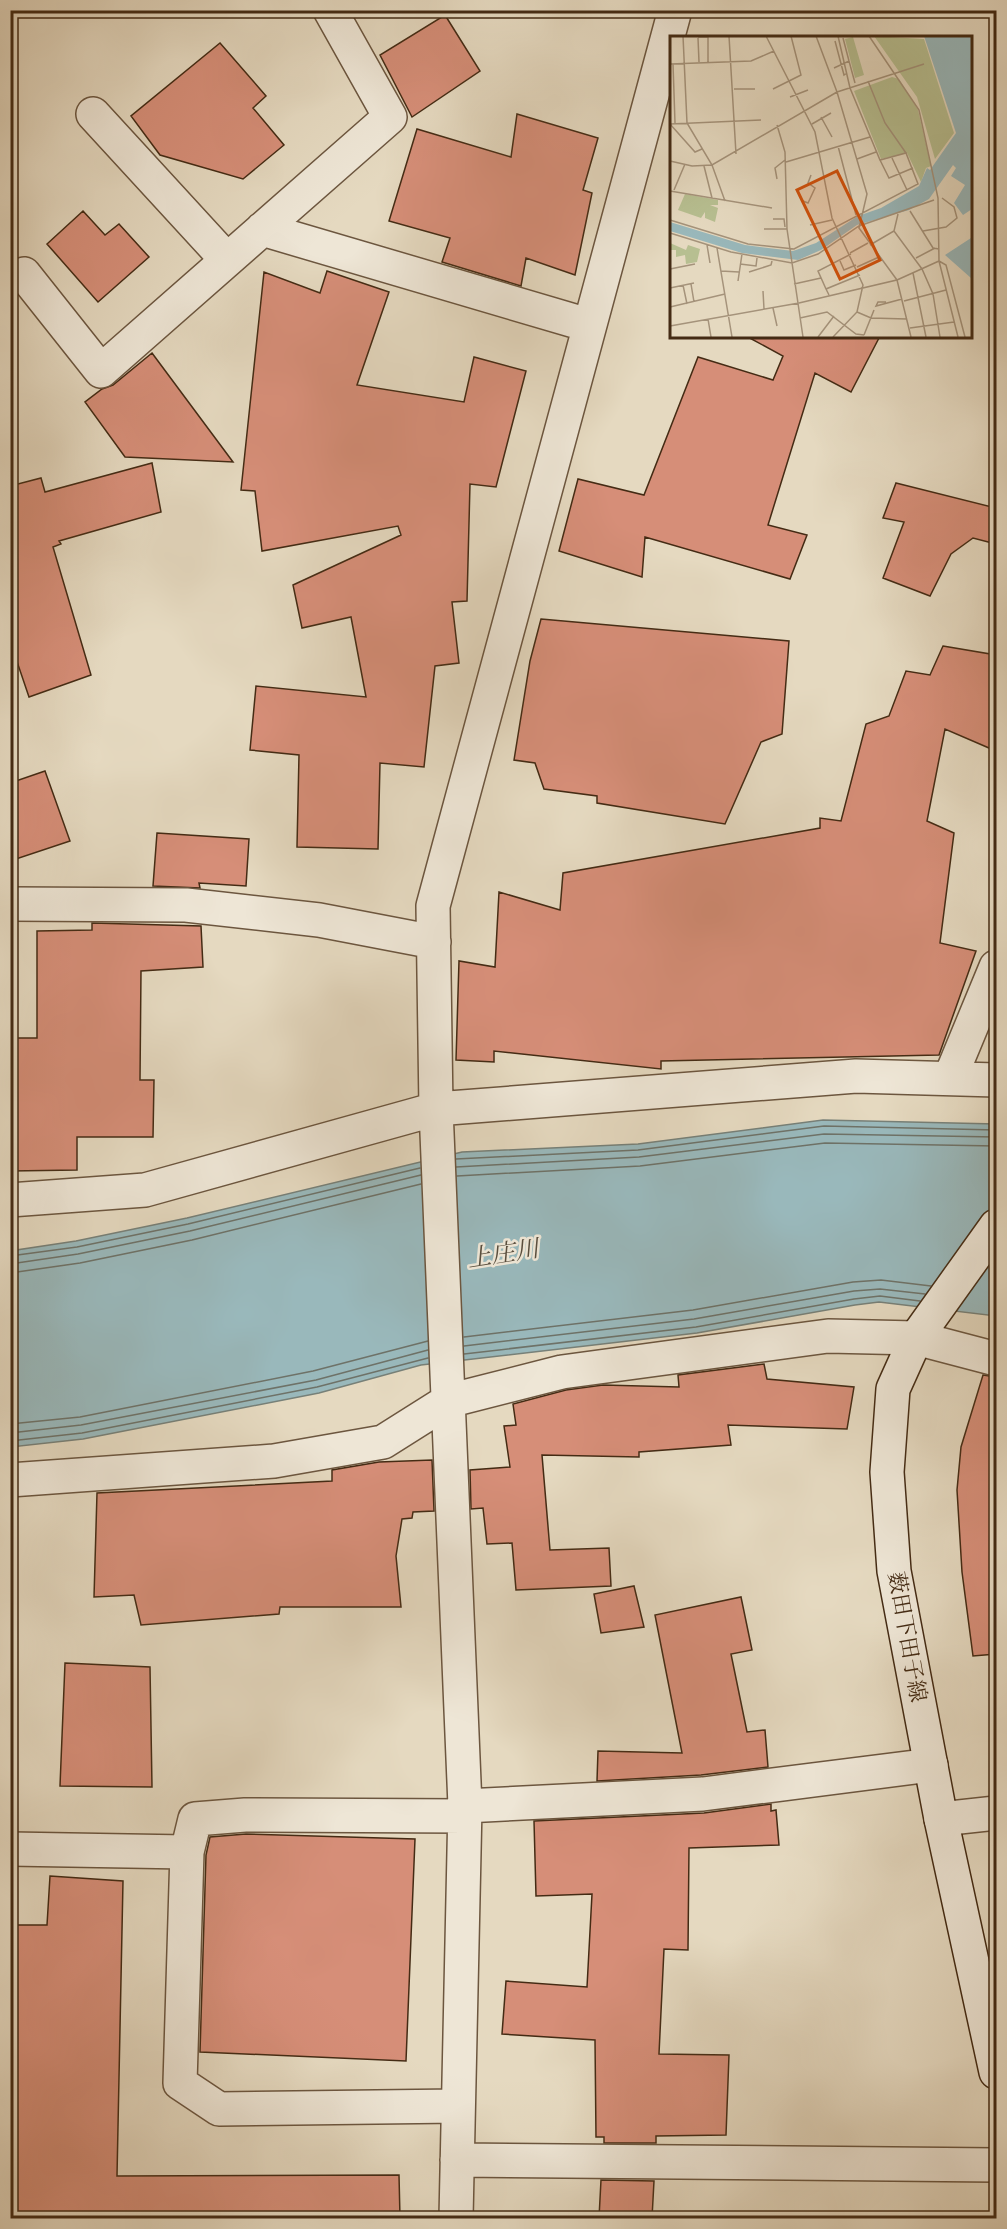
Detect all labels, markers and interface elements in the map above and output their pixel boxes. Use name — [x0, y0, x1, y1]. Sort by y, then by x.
inset map — [670, 36, 971, 338]
water label: 上庄川 — [465, 1233, 544, 1275]
street label: 薮田下田子線 — [882, 1570, 932, 1704]

